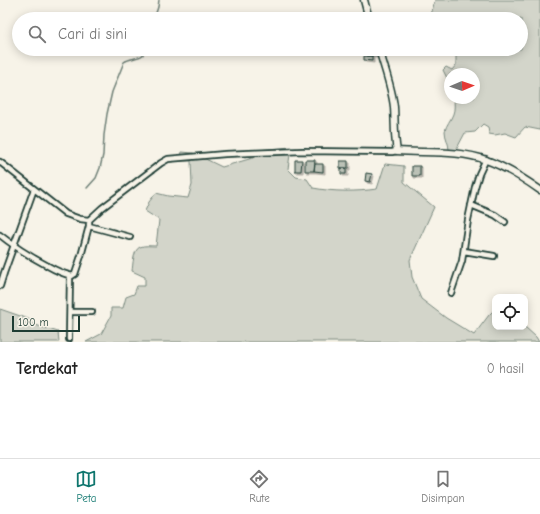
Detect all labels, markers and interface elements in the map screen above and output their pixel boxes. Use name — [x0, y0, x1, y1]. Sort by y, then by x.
search box — [12, 12, 528, 56]
icon: search — [26, 23, 48, 45]
text: Cari di sini — [58, 25, 127, 43]
north arrow — [444, 68, 480, 104]
map controls — [492, 294, 528, 330]
button: locate — [492, 294, 528, 330]
scale bar — [12, 314, 80, 333]
text: 100 m — [18, 316, 49, 329]
text: Terdekat — [16, 359, 78, 378]
text: 0 hasil — [487, 361, 524, 376]
tab: Peta — [75, 468, 97, 505]
tab: Rute — [248, 468, 270, 505]
tab: Disimpan — [421, 468, 465, 505]

